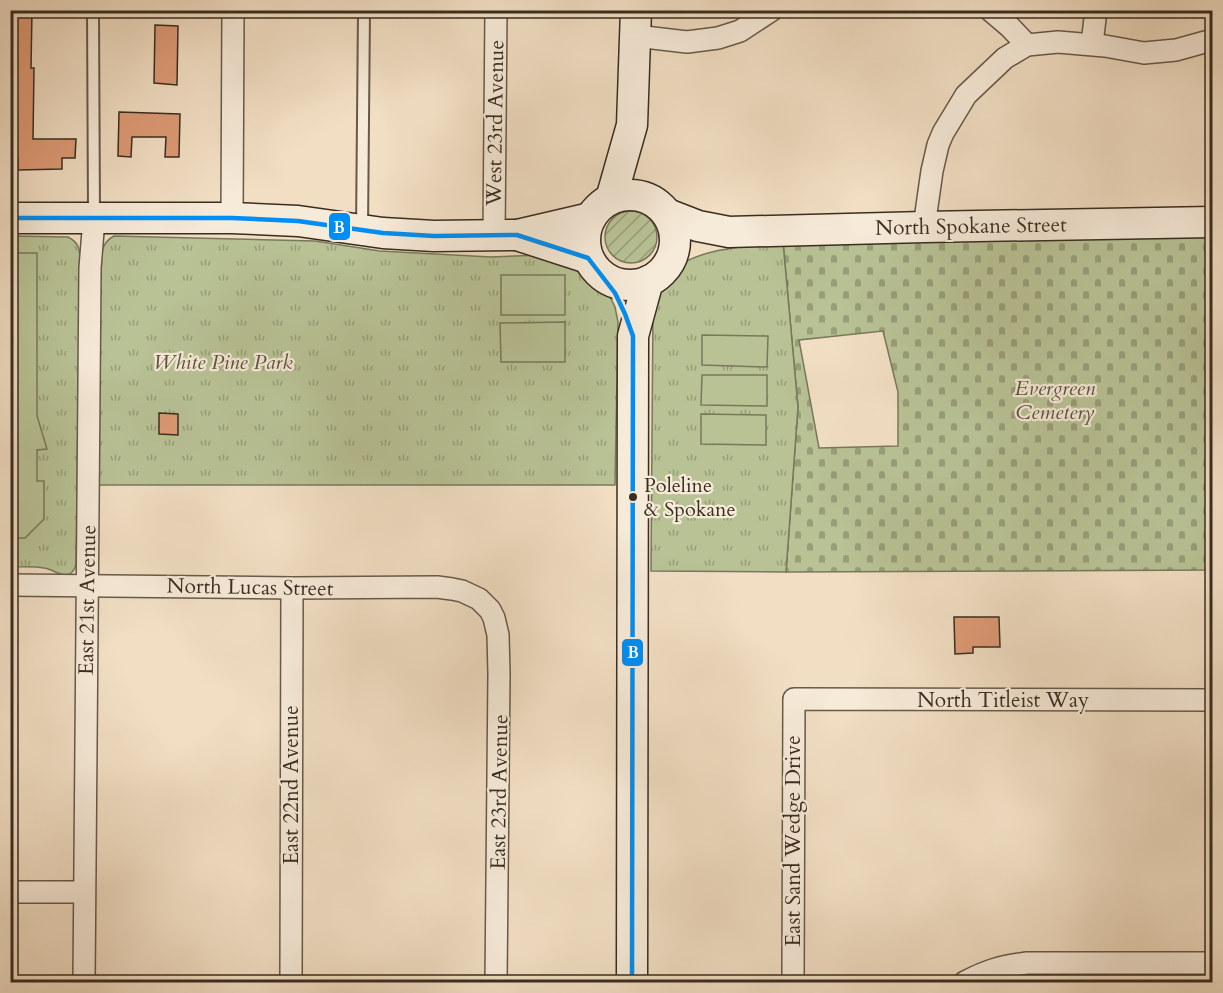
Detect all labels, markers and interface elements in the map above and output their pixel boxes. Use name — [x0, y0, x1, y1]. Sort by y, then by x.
street label: West 23rd Avenue — [480, 40, 511, 207]
street label: North Spokane Street — [875, 210, 1067, 243]
line badge: B — [328, 212, 351, 241]
text: B — [333, 217, 345, 239]
park label: White Pine Park — [153, 348, 293, 377]
park label: Evergreen Cemetery — [1015, 374, 1096, 427]
place label: Poleline & Spokane — [644, 472, 736, 523]
marker: Poleline & Spokane — [627, 491, 639, 503]
street label: East 21st Avenue — [72, 525, 103, 675]
street label: North Lucas Street — [166, 572, 334, 603]
line badge: B — [621, 638, 644, 667]
text: B — [627, 642, 639, 664]
street label: North Titleist Way — [917, 686, 1089, 715]
street label: East 22nd Avenue — [277, 705, 306, 865]
street label: East 23rd Avenue — [484, 714, 515, 870]
street label: East Sand Wedge Drive — [779, 735, 808, 947]

